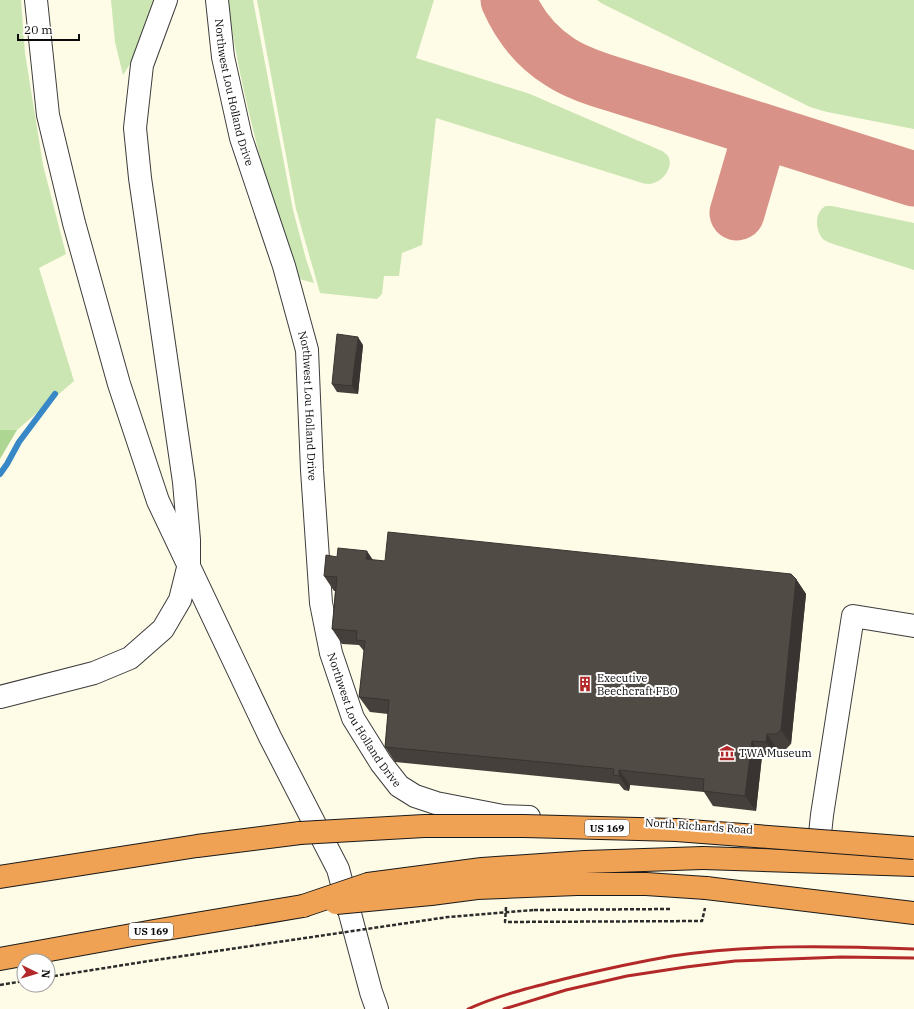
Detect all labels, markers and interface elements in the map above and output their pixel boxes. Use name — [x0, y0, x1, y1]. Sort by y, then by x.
scale bar — [18, 16, 79, 42]
street label: Northwest Lou Holland Drive — [212, 18, 257, 168]
text: 20 m — [24, 22, 53, 37]
street label: Northwest Lou Holland Drive — [295, 329, 320, 481]
street label: Northwest Lou Holland Drive — [324, 651, 404, 790]
place label: Executive Beechcraft FBO — [597, 671, 678, 698]
building icon: Executive Beechcraft FBO — [576, 675, 594, 693]
museum icon: TWA Museum — [718, 744, 736, 762]
place label: TWA Museum — [739, 746, 812, 760]
street label: North Richards Road — [645, 815, 754, 837]
road number: US 169 — [585, 820, 629, 836]
road number: US 169 — [129, 923, 173, 939]
north arrow — [16, 953, 56, 993]
text: N — [39, 969, 53, 979]

